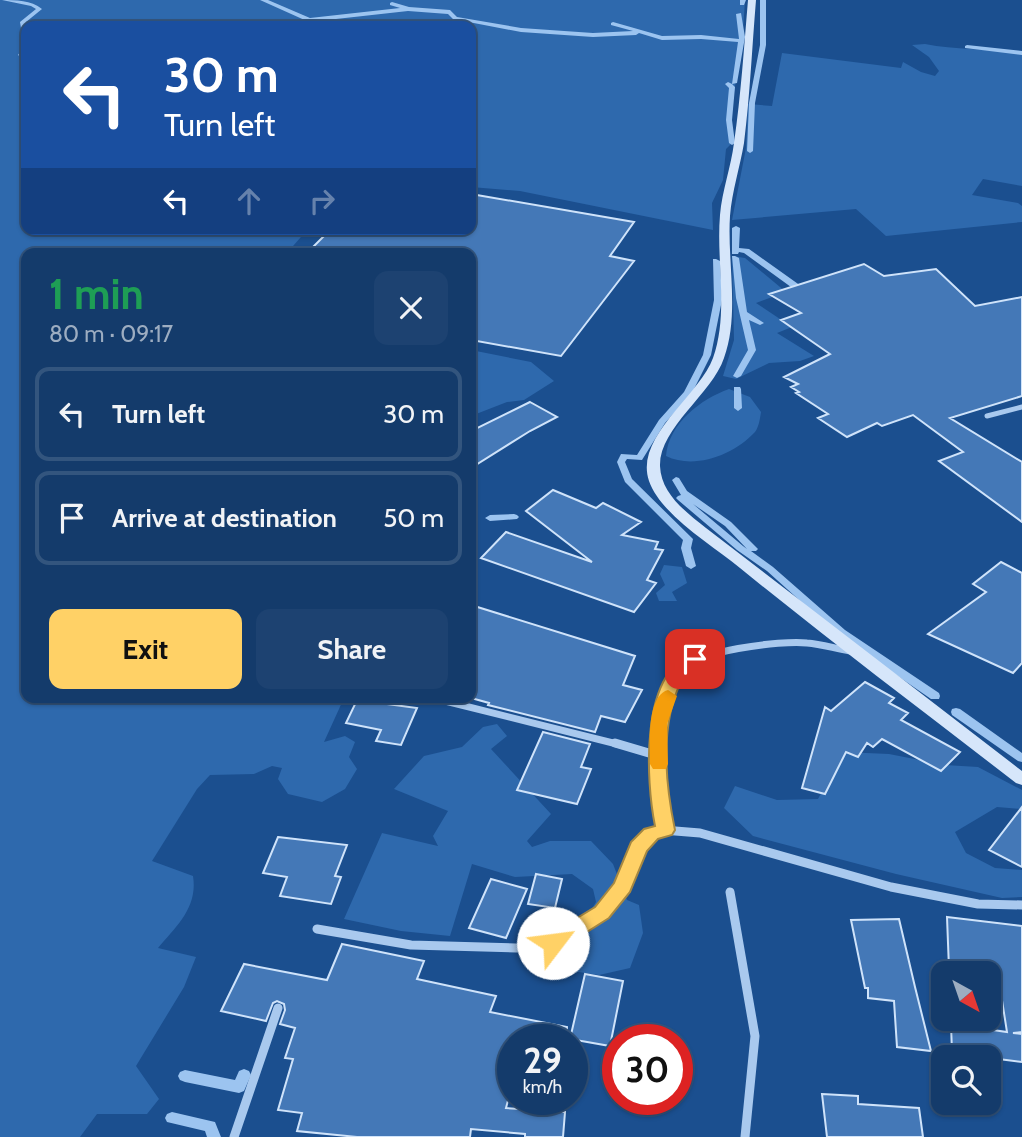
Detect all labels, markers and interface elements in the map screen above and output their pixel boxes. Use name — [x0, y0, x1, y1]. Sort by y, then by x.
text: 30 m — [164, 45, 279, 104]
icon: left — [49, 49, 140, 140]
text: Turn left — [164, 105, 275, 144]
icon: left — [157, 182, 195, 220]
icon: ahead — [230, 182, 268, 220]
icon: right — [303, 182, 341, 220]
text: 1 min — [49, 268, 144, 320]
button: close — [374, 271, 448, 345]
text: 80 m · 09:17 — [49, 320, 173, 348]
icon: left — [53, 395, 91, 433]
text: Turn left — [112, 398, 205, 430]
text: 30 m — [383, 398, 444, 430]
icon: arrive — [53, 499, 91, 537]
text: Arrive at destination — [112, 502, 337, 534]
text: 50 m — [383, 502, 444, 534]
button: Exit — [49, 609, 242, 689]
button: Share — [256, 609, 448, 689]
pin — [665, 629, 725, 689]
icon: arrive — [676, 640, 714, 678]
position arrow — [516, 906, 590, 980]
north arrow — [931, 961, 1001, 1031]
map controls — [931, 961, 1001, 1115]
speed limit sign: 30 — [602, 1024, 693, 1115]
text: 29 — [523, 1039, 562, 1082]
button: search — [931, 1045, 1001, 1115]
text: km/h — [523, 1076, 562, 1098]

